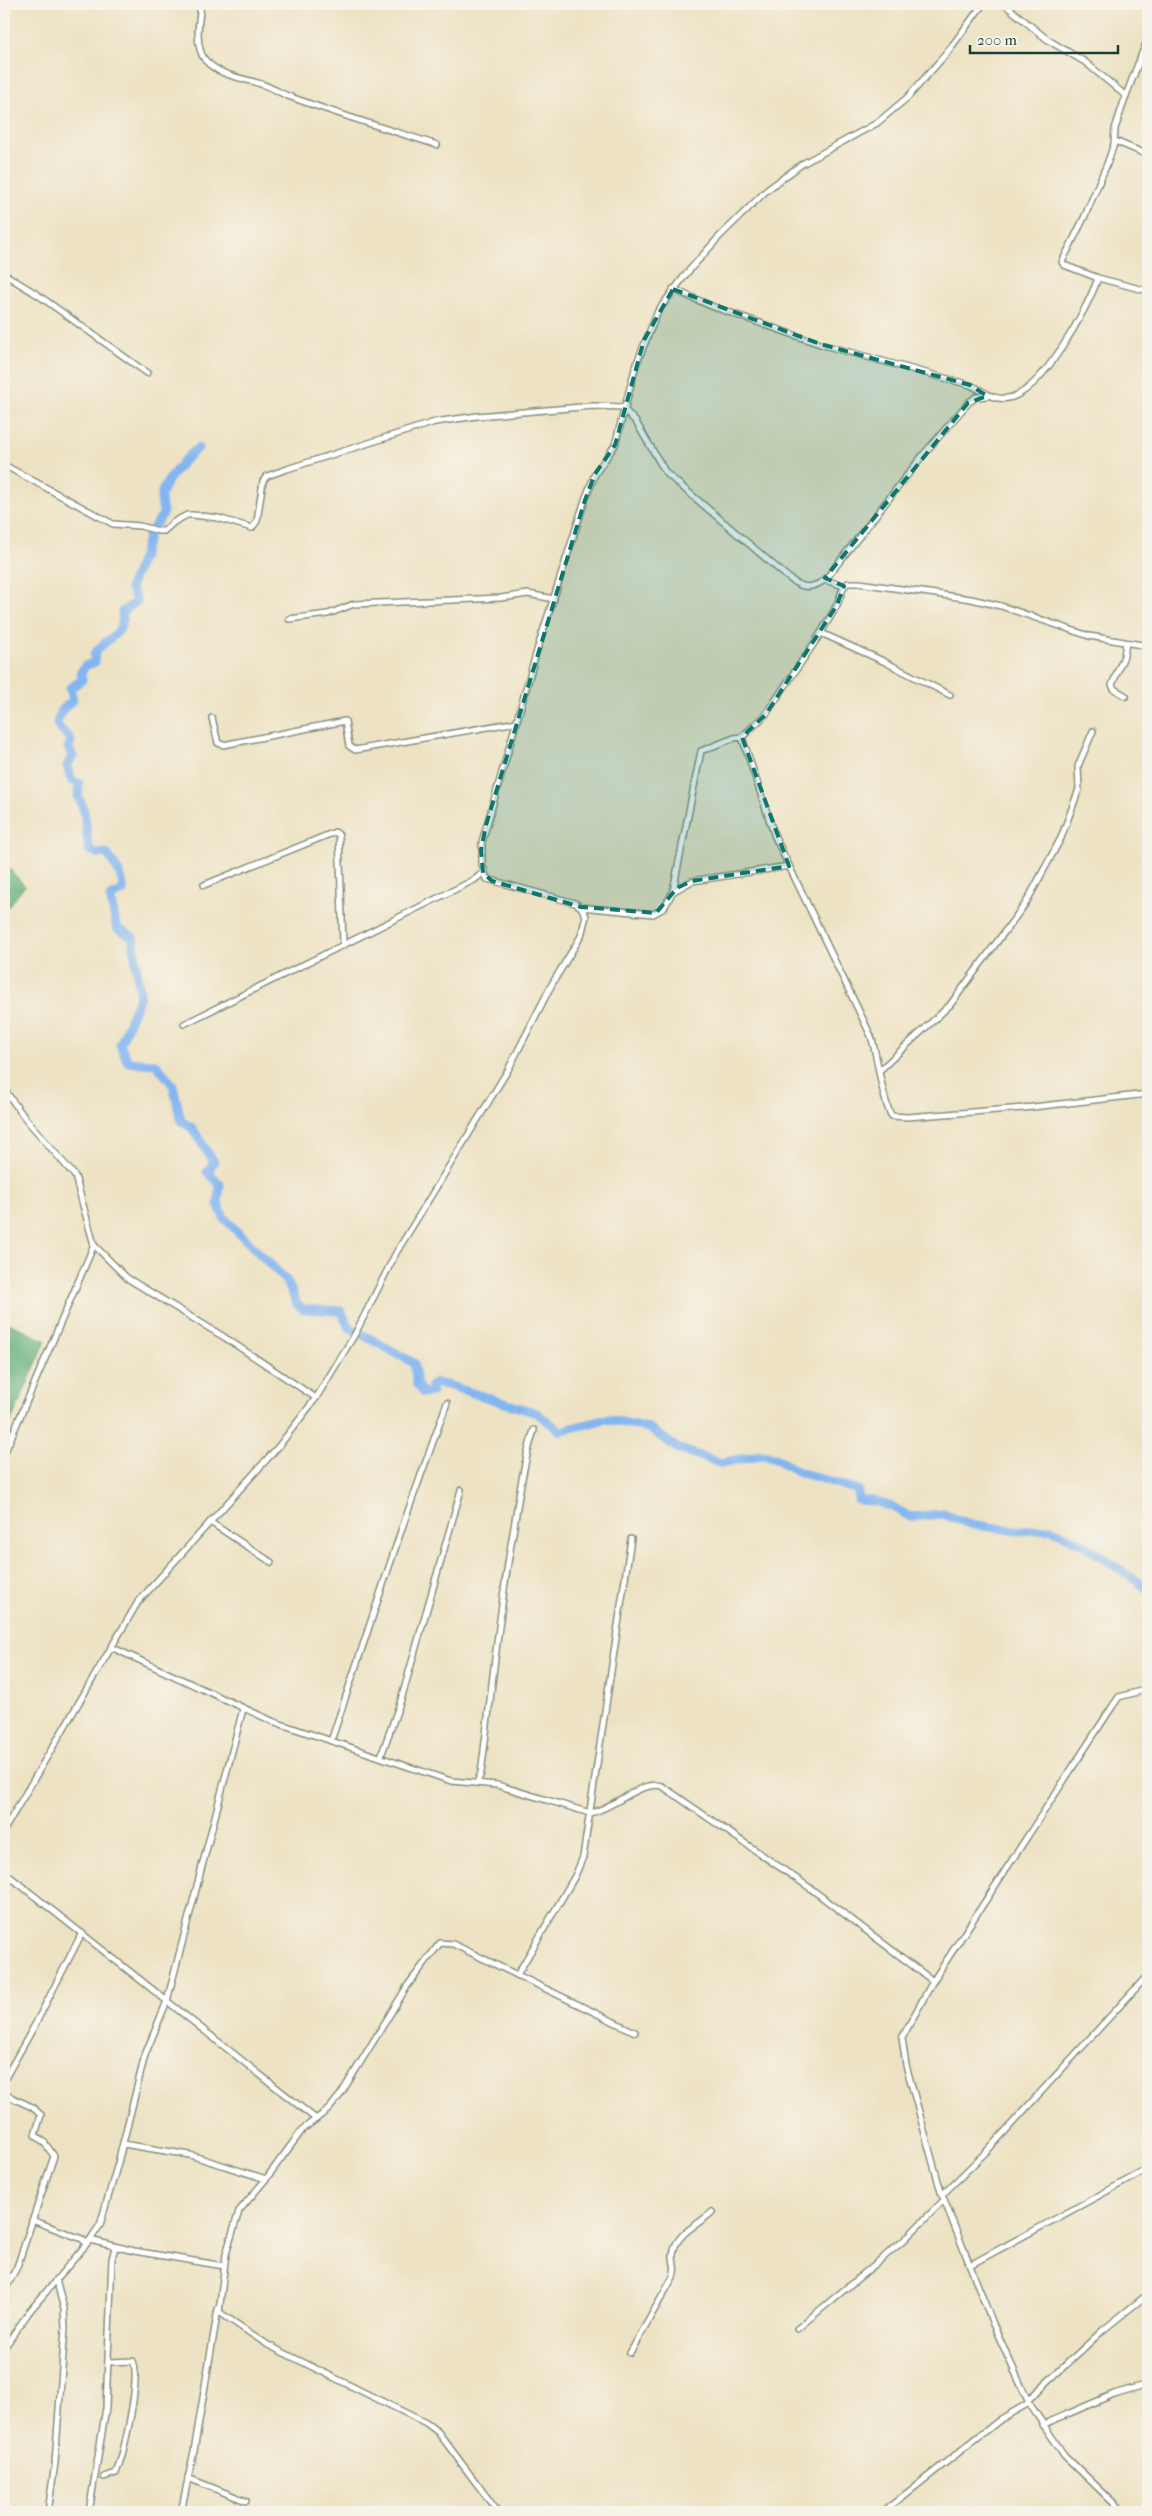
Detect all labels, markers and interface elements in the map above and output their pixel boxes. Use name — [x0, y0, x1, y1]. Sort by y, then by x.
scale bar — [970, 22, 1117, 54]
text: 200 m — [977, 31, 1017, 49]

